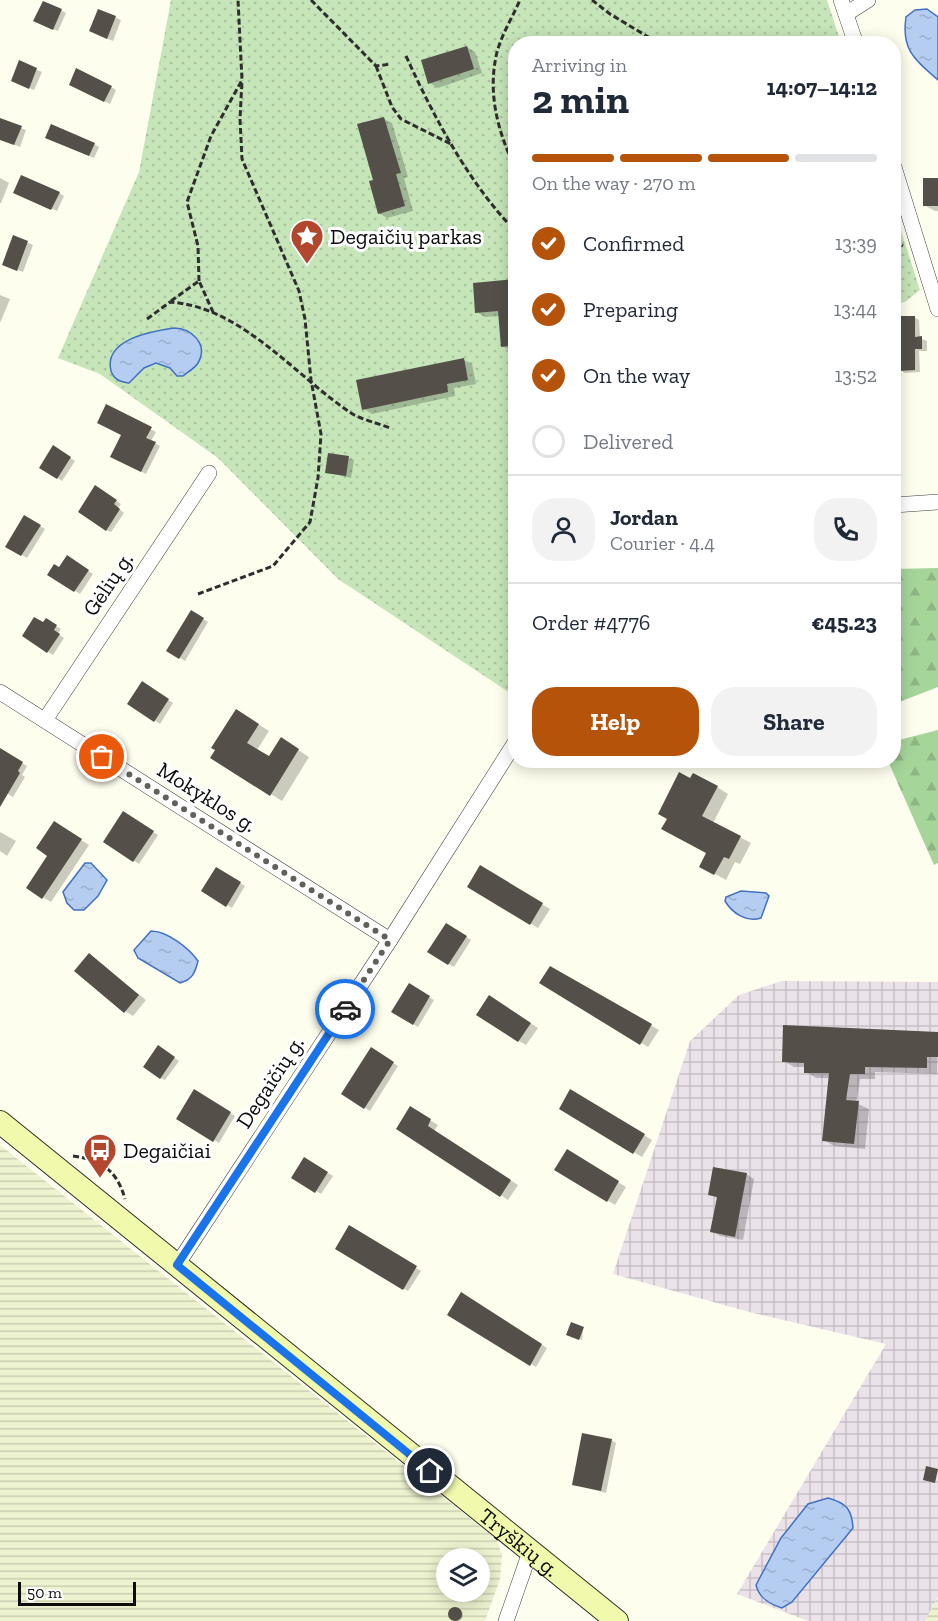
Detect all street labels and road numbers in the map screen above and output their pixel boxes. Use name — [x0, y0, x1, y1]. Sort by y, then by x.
street label: Gėlių g. — [77, 547, 139, 621]
street label: Mokyklos g. — [152, 756, 262, 838]
street label: Degaičių g. — [230, 1031, 310, 1133]
street label: Tryškių g. — [474, 1502, 565, 1582]

